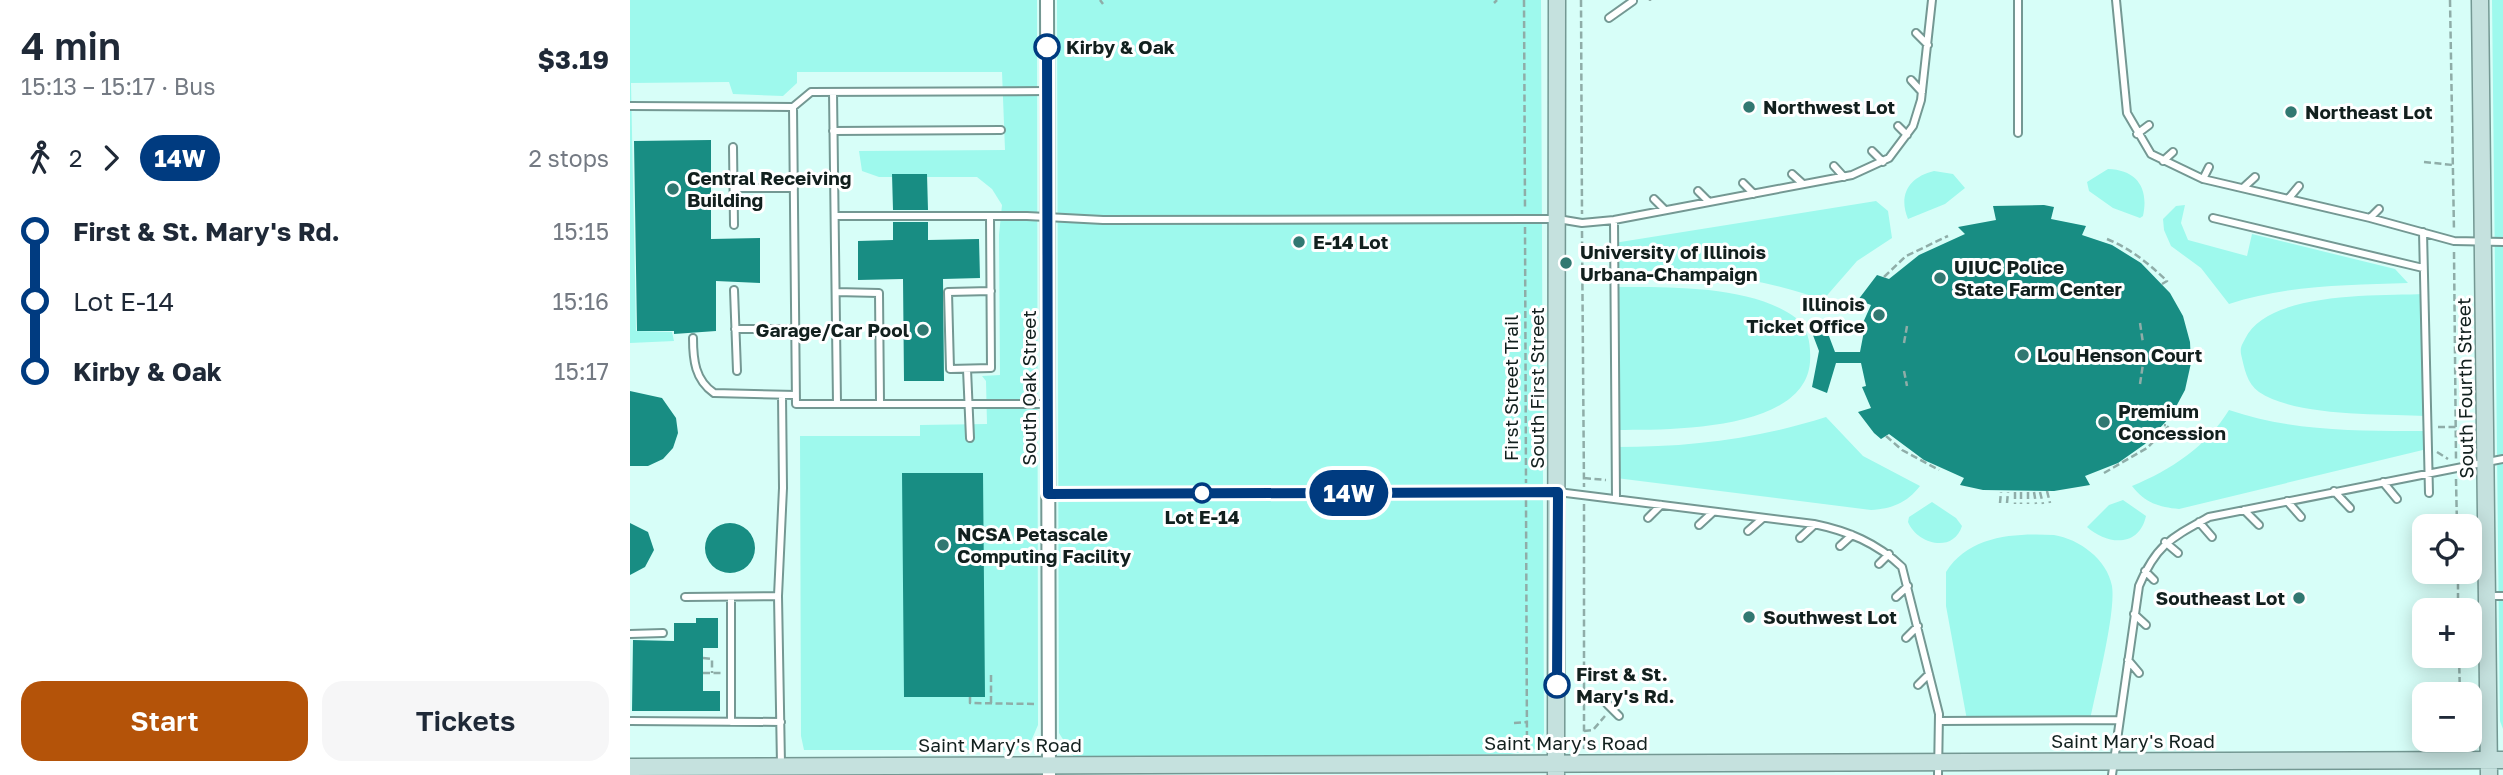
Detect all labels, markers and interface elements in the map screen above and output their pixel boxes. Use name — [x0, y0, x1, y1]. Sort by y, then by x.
text: 4 min — [21, 23, 121, 68]
marker: Kirby & Oak — [1034, 34, 1060, 60]
place label: Kirby & Oak — [1066, 35, 1175, 58]
text: $3.19 — [537, 44, 609, 75]
text: 15:13 – 15:17 · Bus — [21, 72, 215, 100]
place label: Northwest Lot — [1763, 95, 1895, 118]
marker: Northwest Lot — [1741, 99, 1757, 115]
place label: Northeast Lot — [2305, 100, 2433, 123]
marker: Northeast Lot — [2283, 104, 2299, 120]
icon: walk — [21, 139, 59, 177]
icon: forward — [92, 139, 130, 177]
text: 14W — [154, 143, 206, 172]
text: 2 — [69, 144, 82, 172]
text: 2 stops — [528, 144, 609, 172]
place label: Central Receiving Building — [687, 166, 851, 211]
marker: Central Receiving Building — [665, 181, 681, 197]
text: First & St. Mary's Rd. — [73, 216, 340, 247]
text: 15:15 — [553, 217, 609, 245]
place label: E-14 Lot — [1313, 230, 1389, 253]
marker: E-14 Lot — [1291, 234, 1307, 250]
place label: University of Illinois Urbana-Champaign — [1580, 240, 1766, 285]
marker: University of Illinois Urbana-Champaign — [1558, 255, 1574, 271]
place label: UIUC Police State Farm Center — [1954, 255, 2122, 300]
marker: UIUC Police State Farm Center — [1932, 270, 1948, 286]
text: Lot E-14 — [73, 286, 174, 317]
text: 15:16 — [553, 287, 609, 315]
place label: Illinois Ticket Office — [1746, 292, 1865, 337]
street label: South Fourth Street — [2451, 297, 2478, 479]
street label: South First Street — [1525, 307, 1548, 469]
marker: Illinois Ticket Office — [1871, 307, 1887, 323]
street label: South Oak Street — [1017, 310, 1040, 466]
street label: First Street Trail — [1499, 315, 1522, 461]
place label: Garage/Car Pool — [755, 318, 909, 341]
marker: Garage/Car Pool — [915, 322, 931, 338]
place label: Lou Henson Court — [2037, 343, 2203, 366]
marker: Lou Henson Court — [2015, 347, 2031, 363]
text: Kirby & Oak — [73, 356, 222, 387]
text: 15:17 — [554, 357, 609, 385]
place label: Premium Concession — [2118, 399, 2226, 444]
marker: Premium Concession — [2096, 414, 2112, 430]
line badge: 14W — [1309, 470, 1389, 516]
text: 14W — [1323, 478, 1375, 507]
marker: Lot E-14 — [1192, 483, 1212, 503]
place label: Lot E-14 — [1164, 505, 1240, 528]
map controls — [2412, 514, 2482, 752]
button: locate — [2412, 514, 2482, 584]
place label: NCSA Petascale Computing Facility — [957, 522, 1132, 567]
marker: NCSA Petascale Computing Facility — [935, 537, 951, 553]
place label: Southeast Lot — [2156, 586, 2285, 609]
marker: Southeast Lot — [2291, 590, 2307, 606]
button: + — [2412, 598, 2482, 668]
place label: Southwest Lot — [1763, 605, 1897, 628]
marker: Southwest Lot — [1741, 609, 1757, 625]
place label: First & St. Mary's Rd. — [1576, 662, 1674, 707]
marker: First & St. Mary's Rd. — [1544, 672, 1570, 698]
button: Start — [21, 681, 308, 761]
button: Tickets — [322, 681, 609, 761]
button: − — [2412, 682, 2482, 752]
street label: Saint Mary's Road — [2051, 729, 2215, 752]
street label: Saint Mary's Road — [1484, 731, 1648, 754]
street label: Saint Mary's Road — [918, 733, 1082, 756]

